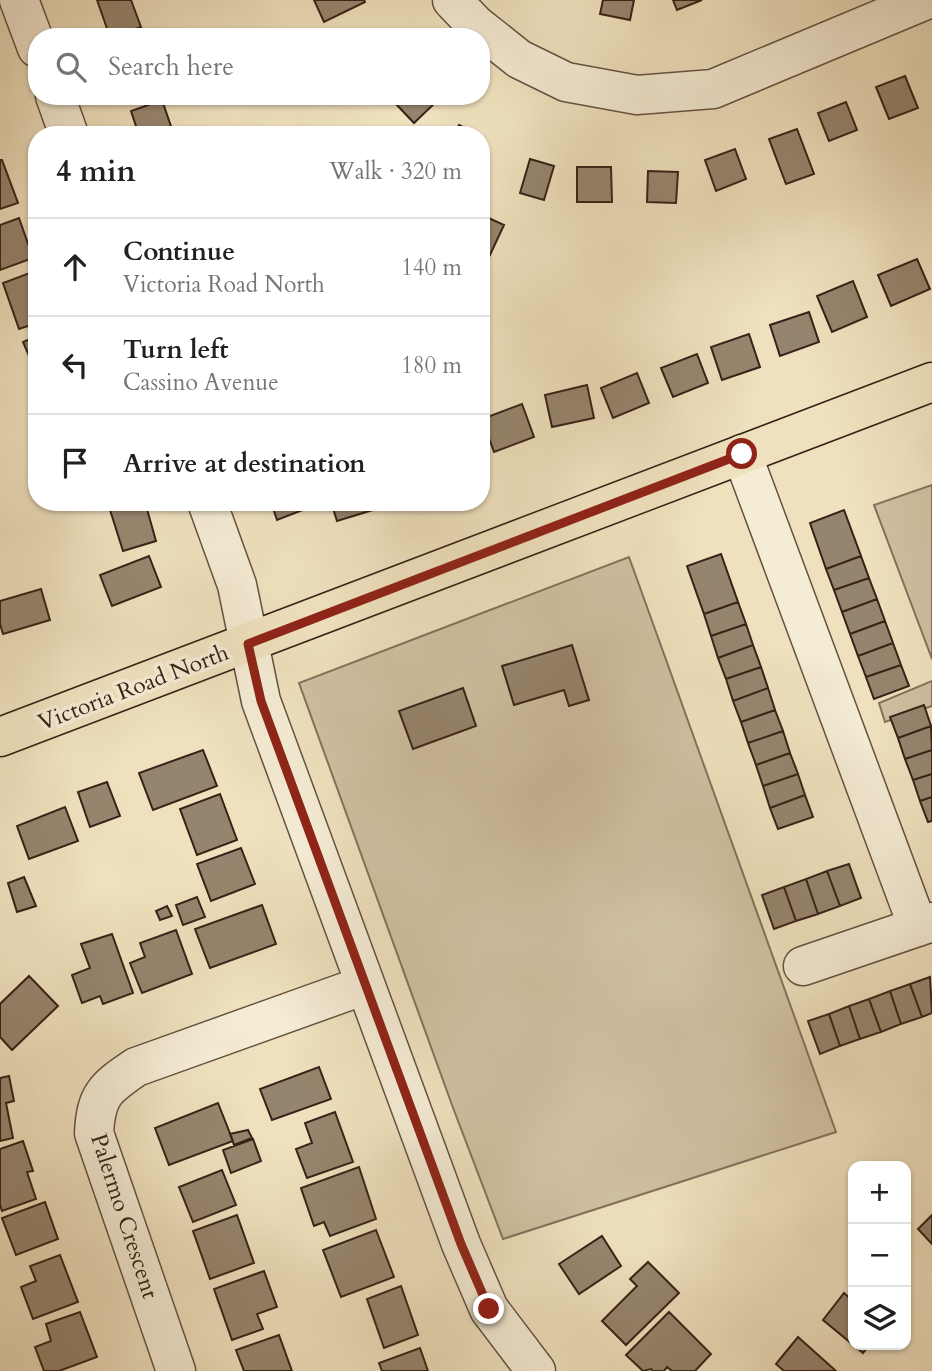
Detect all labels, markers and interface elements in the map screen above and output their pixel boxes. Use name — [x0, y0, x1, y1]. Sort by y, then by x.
search box — [28, 28, 490, 105]
icon: search — [52, 48, 90, 86]
text: Search here — [108, 49, 234, 84]
text: 4 min — [56, 151, 136, 192]
text: Walk · 320 m — [329, 156, 462, 187]
text: Continue — [123, 234, 235, 269]
icon: ahead — [56, 248, 94, 286]
text: 140 m — [401, 252, 462, 283]
text: Victoria Road North — [123, 269, 325, 300]
text: Turn left — [123, 332, 228, 367]
icon: left — [56, 346, 94, 384]
text: 180 m — [401, 350, 462, 381]
text: Cassino Avenue — [123, 367, 279, 398]
route start — [726, 438, 757, 469]
icon: arrive — [56, 444, 94, 482]
text: Arrive at destination — [123, 446, 366, 481]
street label: Victoria Road North — [34, 637, 233, 738]
street label: Palermo Crescent — [83, 1130, 166, 1303]
map controls — [848, 1161, 911, 1350]
button: + — [848, 1161, 911, 1224]
button: − — [848, 1224, 911, 1287]
button: layers — [848, 1287, 911, 1350]
route end — [473, 1293, 504, 1324]

